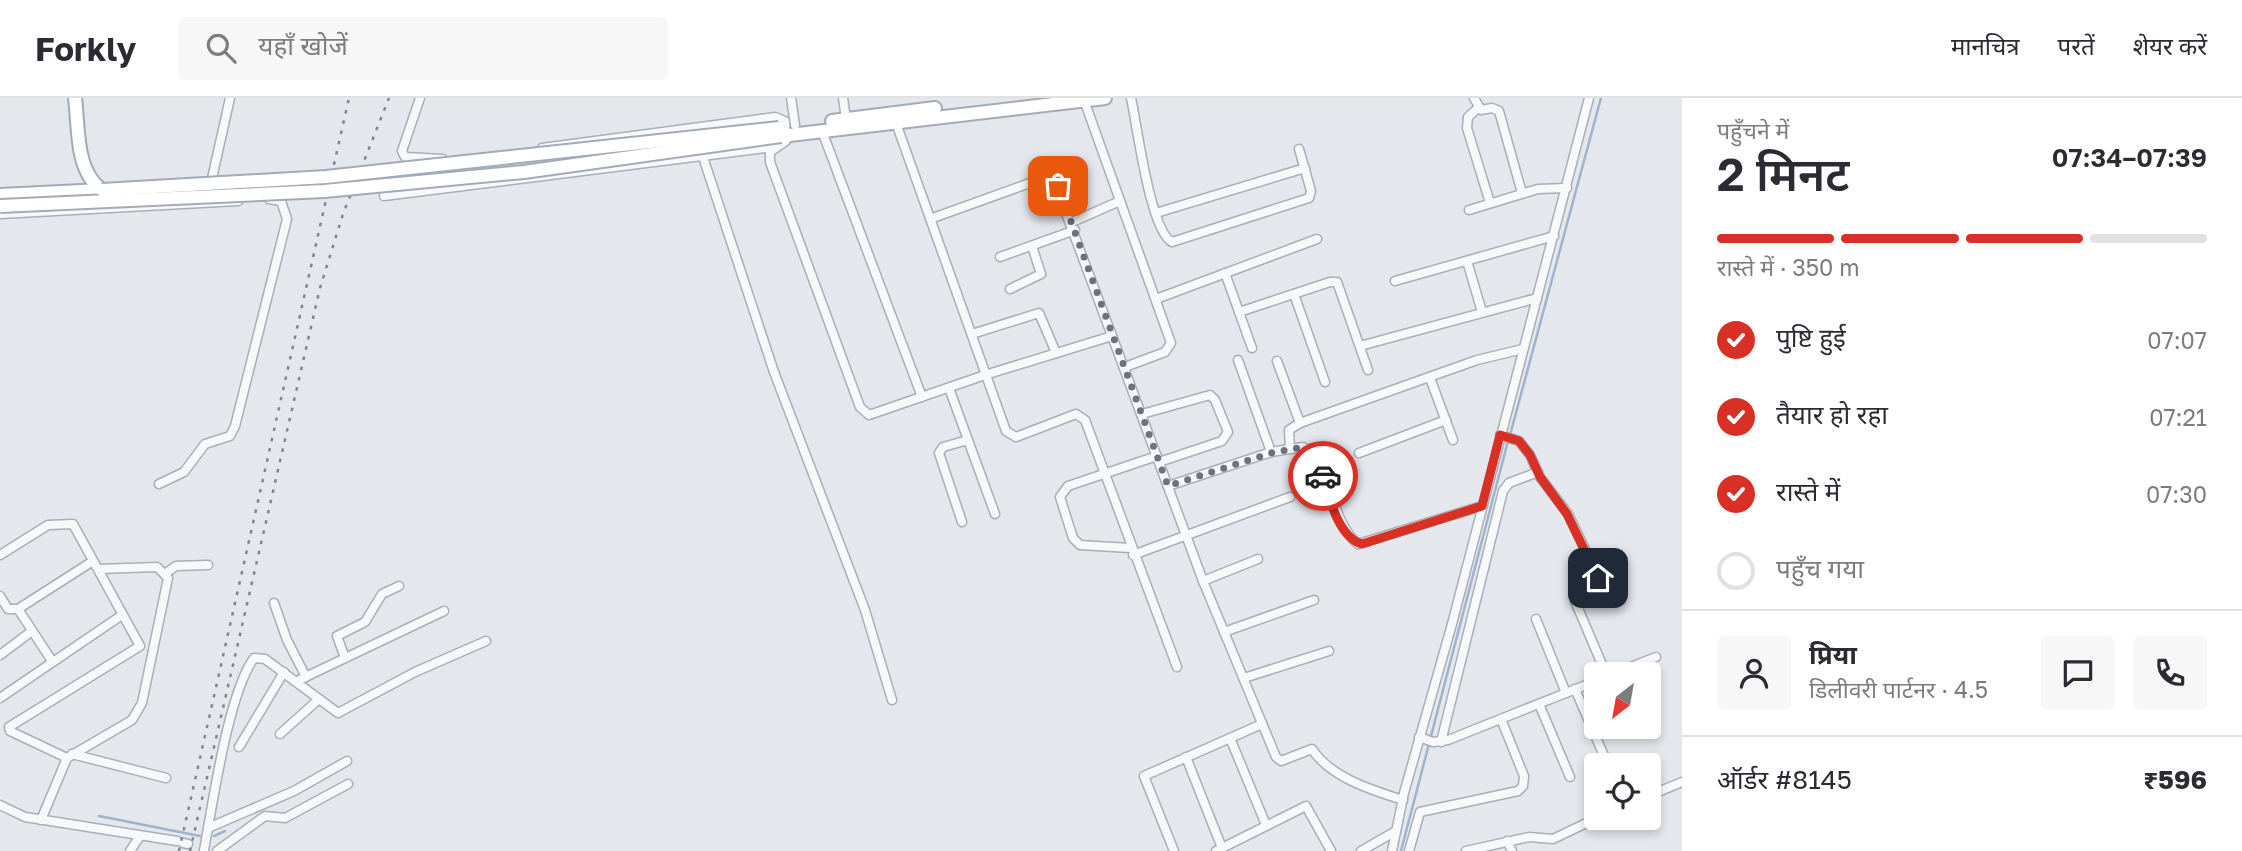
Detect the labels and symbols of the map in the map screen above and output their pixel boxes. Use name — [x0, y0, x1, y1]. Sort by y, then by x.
pin — [1028, 156, 1088, 216]
courier — [1288, 441, 1358, 511]
pin — [1568, 548, 1628, 608]
north arrow — [1584, 662, 1661, 738]

